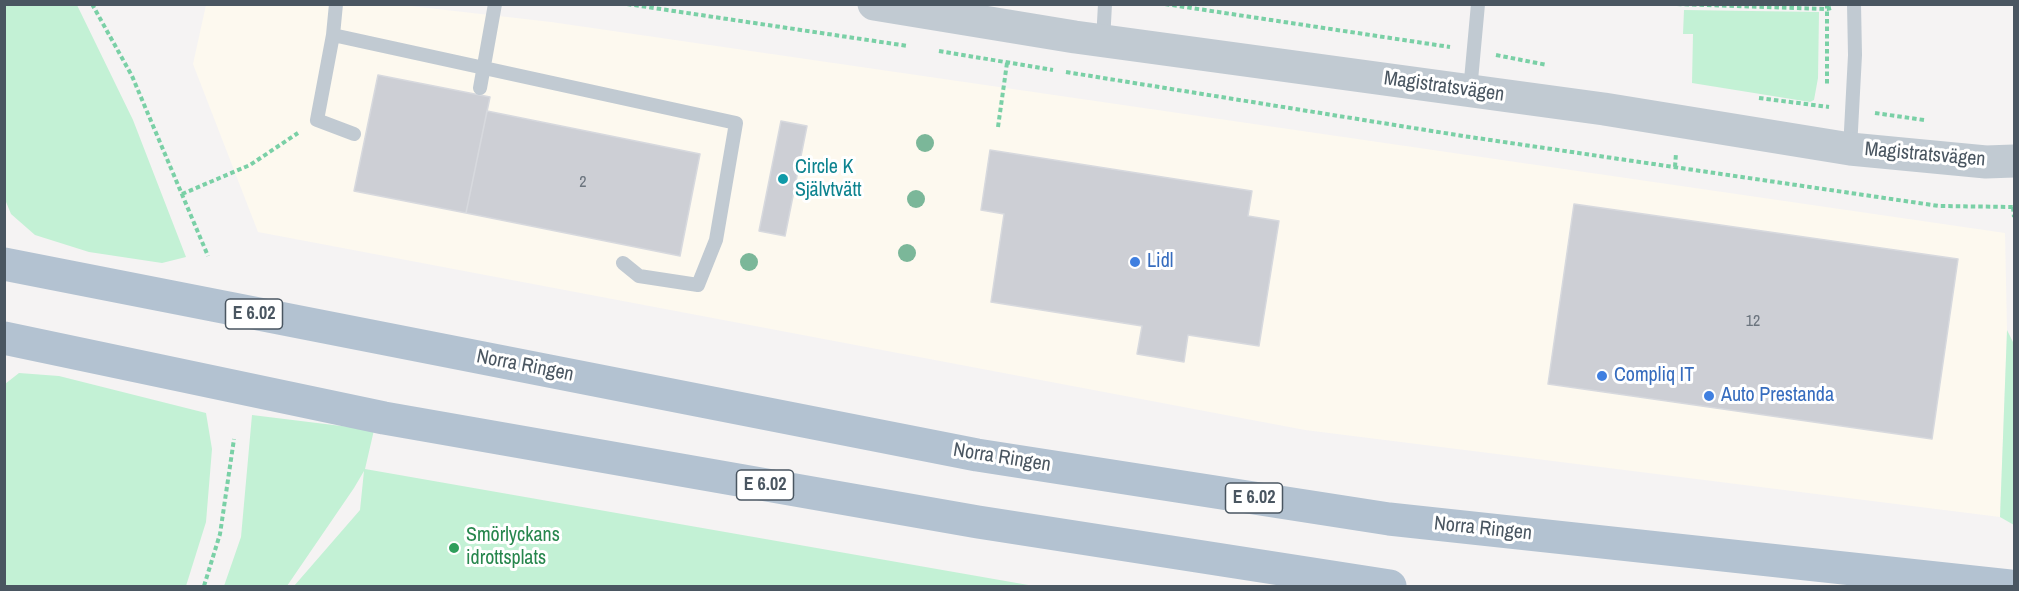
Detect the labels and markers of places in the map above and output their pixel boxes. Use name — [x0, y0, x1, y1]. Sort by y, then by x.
place label: Circle K Självtvätt — [795, 156, 862, 203]
marker: Circle K Självtvätt — [776, 172, 790, 186]
place label: Lidl — [1147, 250, 1173, 274]
marker: Lidl — [1128, 255, 1142, 269]
place label: Compliq IT — [1614, 364, 1694, 388]
marker: Compliq IT — [1595, 369, 1609, 383]
place label: Auto Prestanda — [1721, 384, 1834, 408]
marker: Auto Prestanda — [1702, 389, 1716, 403]
place label: Smörlyckans idrottsplats — [466, 524, 560, 571]
marker: Smörlyckans idrottsplats — [447, 541, 461, 555]

